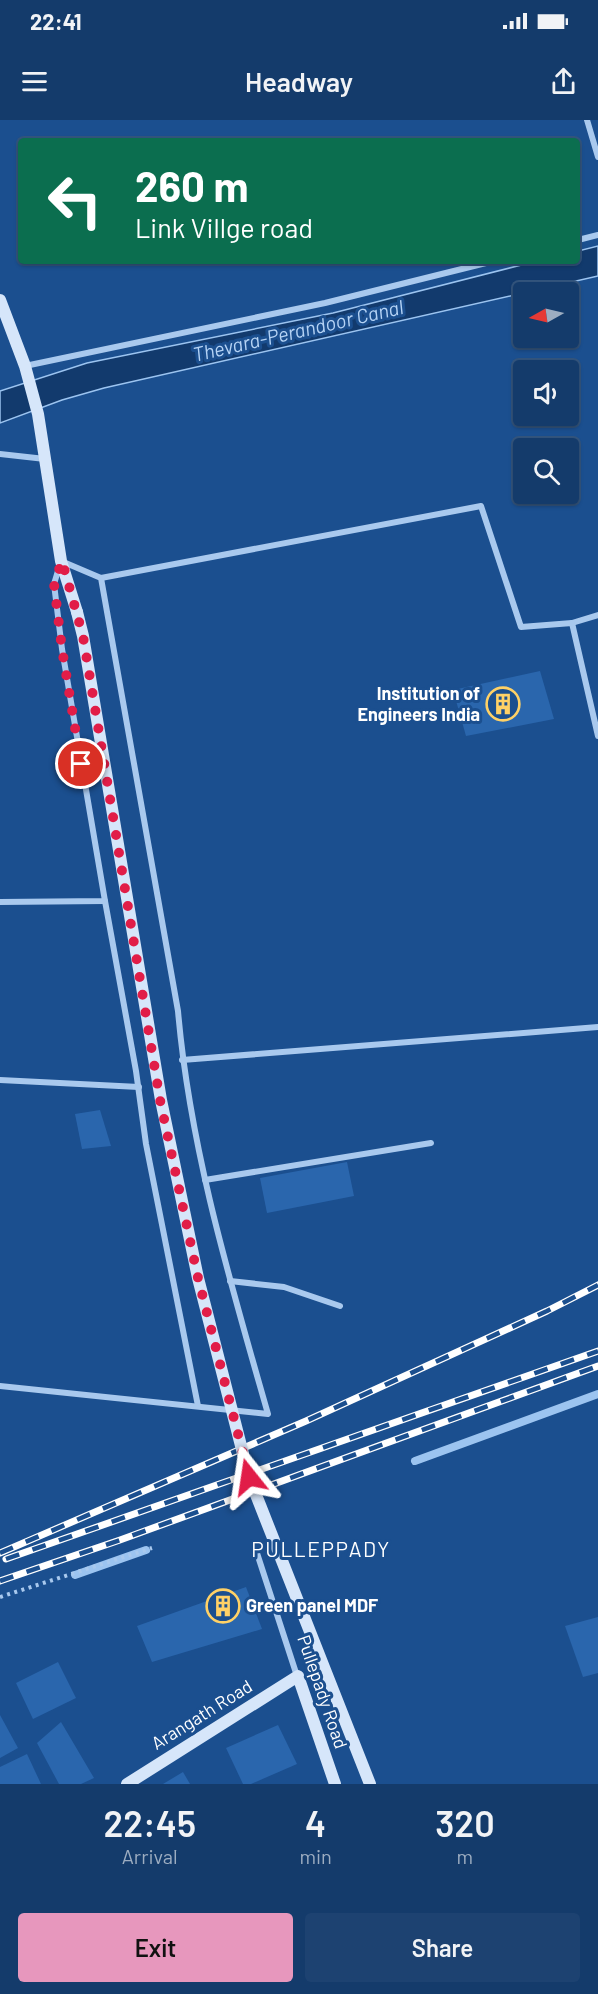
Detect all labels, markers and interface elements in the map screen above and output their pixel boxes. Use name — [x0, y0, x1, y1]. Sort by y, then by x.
text: 22:41 — [30, 8, 82, 34]
icon: menu — [18, 65, 51, 98]
text: Headway — [245, 65, 353, 97]
icon: share — [547, 65, 580, 98]
text: 260 m — [135, 160, 248, 210]
icon: left — [36, 162, 114, 240]
text: Link Villge road — [135, 211, 313, 243]
north arrow — [513, 282, 579, 348]
map controls — [513, 282, 579, 504]
water label: Thevara-Perandoor Canal — [190, 294, 406, 366]
button: sound — [513, 360, 579, 426]
button: search — [513, 438, 579, 504]
place label: Institution of Engineers India — [357, 682, 480, 725]
building icon: Institution of Engineers India — [485, 686, 521, 722]
pin — [55, 738, 106, 789]
icon: arrive — [64, 747, 97, 780]
position arrow — [217, 1445, 281, 1509]
district label: PULLEPPADY — [251, 1536, 391, 1561]
building icon: Green panel MDF — [205, 1588, 241, 1624]
place label: Green panel MDF — [246, 1594, 378, 1616]
street label: Pullepady Road — [293, 1632, 353, 1751]
street label: Arangath Road — [147, 1674, 256, 1754]
text: 22:45 — [103, 1801, 196, 1844]
text: 4 — [305, 1801, 326, 1844]
text: 320 — [435, 1801, 495, 1844]
text: Arrival — [122, 1844, 178, 1868]
text: min — [299, 1844, 332, 1868]
text: m — [457, 1844, 473, 1868]
button: Exit — [18, 1913, 293, 1982]
button: Share — [305, 1913, 580, 1982]

